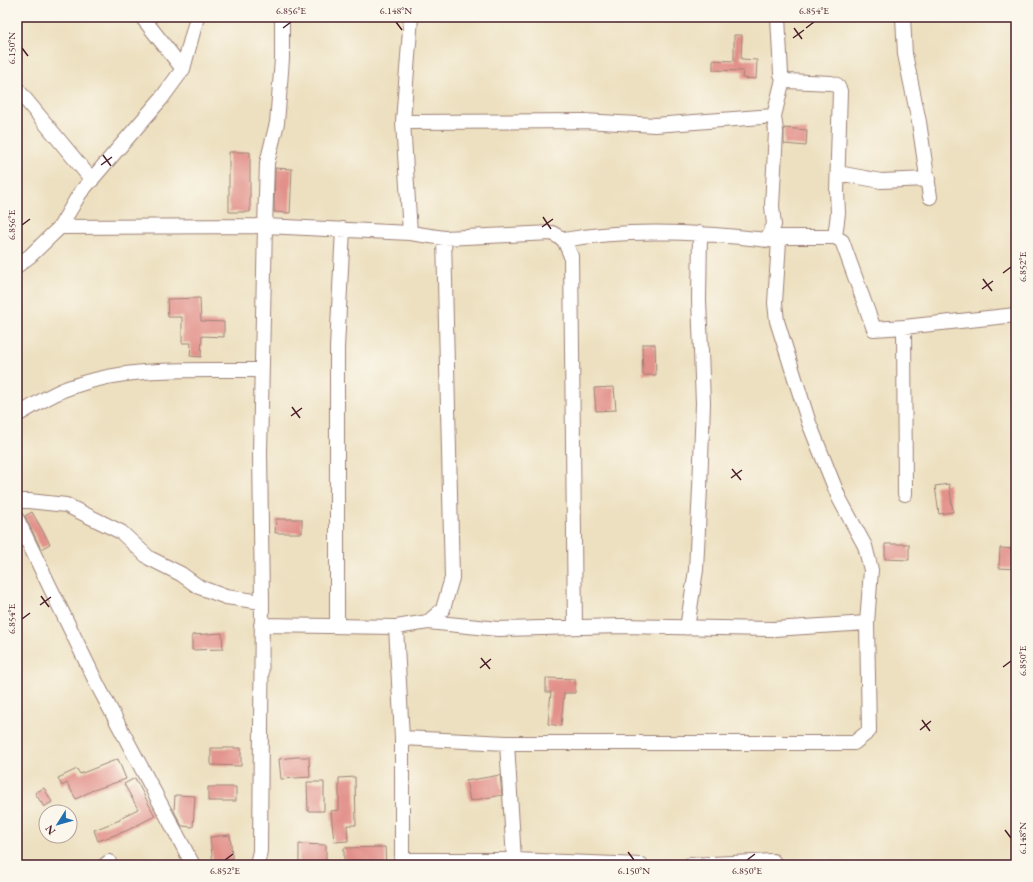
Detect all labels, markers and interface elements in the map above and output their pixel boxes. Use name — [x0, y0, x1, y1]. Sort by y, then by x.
text: 6.856°E — [276, 4, 306, 17]
text: 6.148°N — [380, 4, 412, 17]
text: 6.854°E — [799, 4, 829, 17]
text: 6.150°N — [5, 32, 18, 64]
text: 6.856°E — [5, 210, 18, 240]
text: 6.852°E — [1016, 252, 1029, 282]
text: 6.854°E — [5, 604, 18, 634]
text: 6.850°E — [1016, 646, 1029, 676]
north arrow — [38, 804, 78, 844]
text: N — [42, 822, 58, 838]
text: 6.148°N — [1016, 822, 1029, 854]
text: 6.852°E — [210, 864, 240, 877]
text: 6.150°N — [618, 864, 650, 877]
text: 6.850°E — [732, 864, 762, 877]

